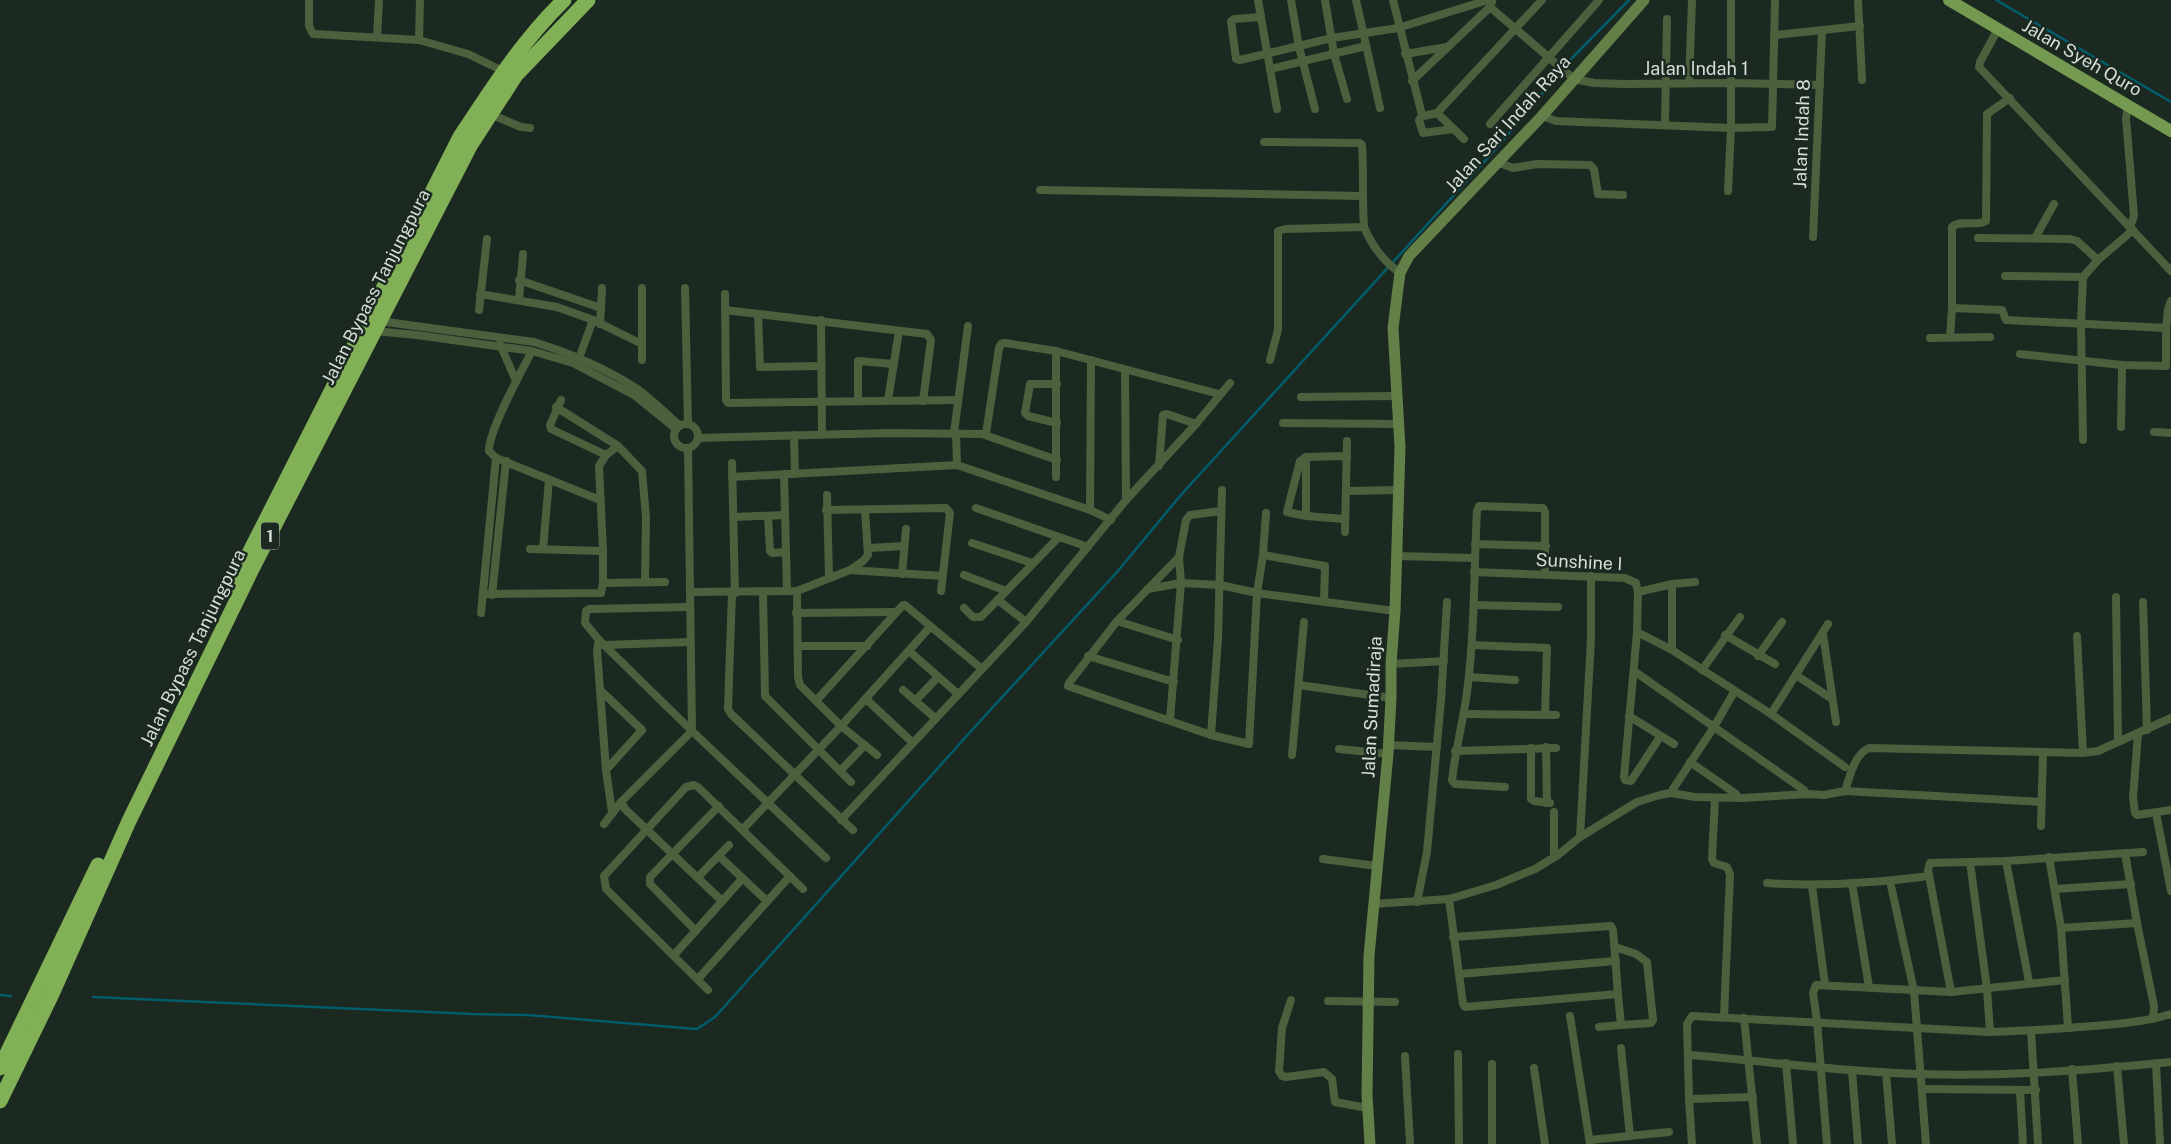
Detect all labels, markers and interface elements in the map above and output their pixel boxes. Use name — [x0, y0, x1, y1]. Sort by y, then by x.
street label: Jalan Syeh Quro — [2019, 15, 2146, 100]
street label: Jalan Sari Indah Raya — [1441, 51, 1575, 196]
street label: Jalan Indah 1 — [1643, 58, 1749, 79]
street label: Jalan Indah 8 — [1789, 79, 1814, 189]
street label: Jalan Bypass Tanjungpura — [317, 186, 434, 388]
road number: 1 — [261, 522, 279, 550]
street label: Jalan Bypass Tanjungpura — [136, 546, 249, 750]
street label: Sunshine I — [1535, 549, 1623, 574]
street label: Jalan Sumadiraja — [1357, 636, 1386, 778]

